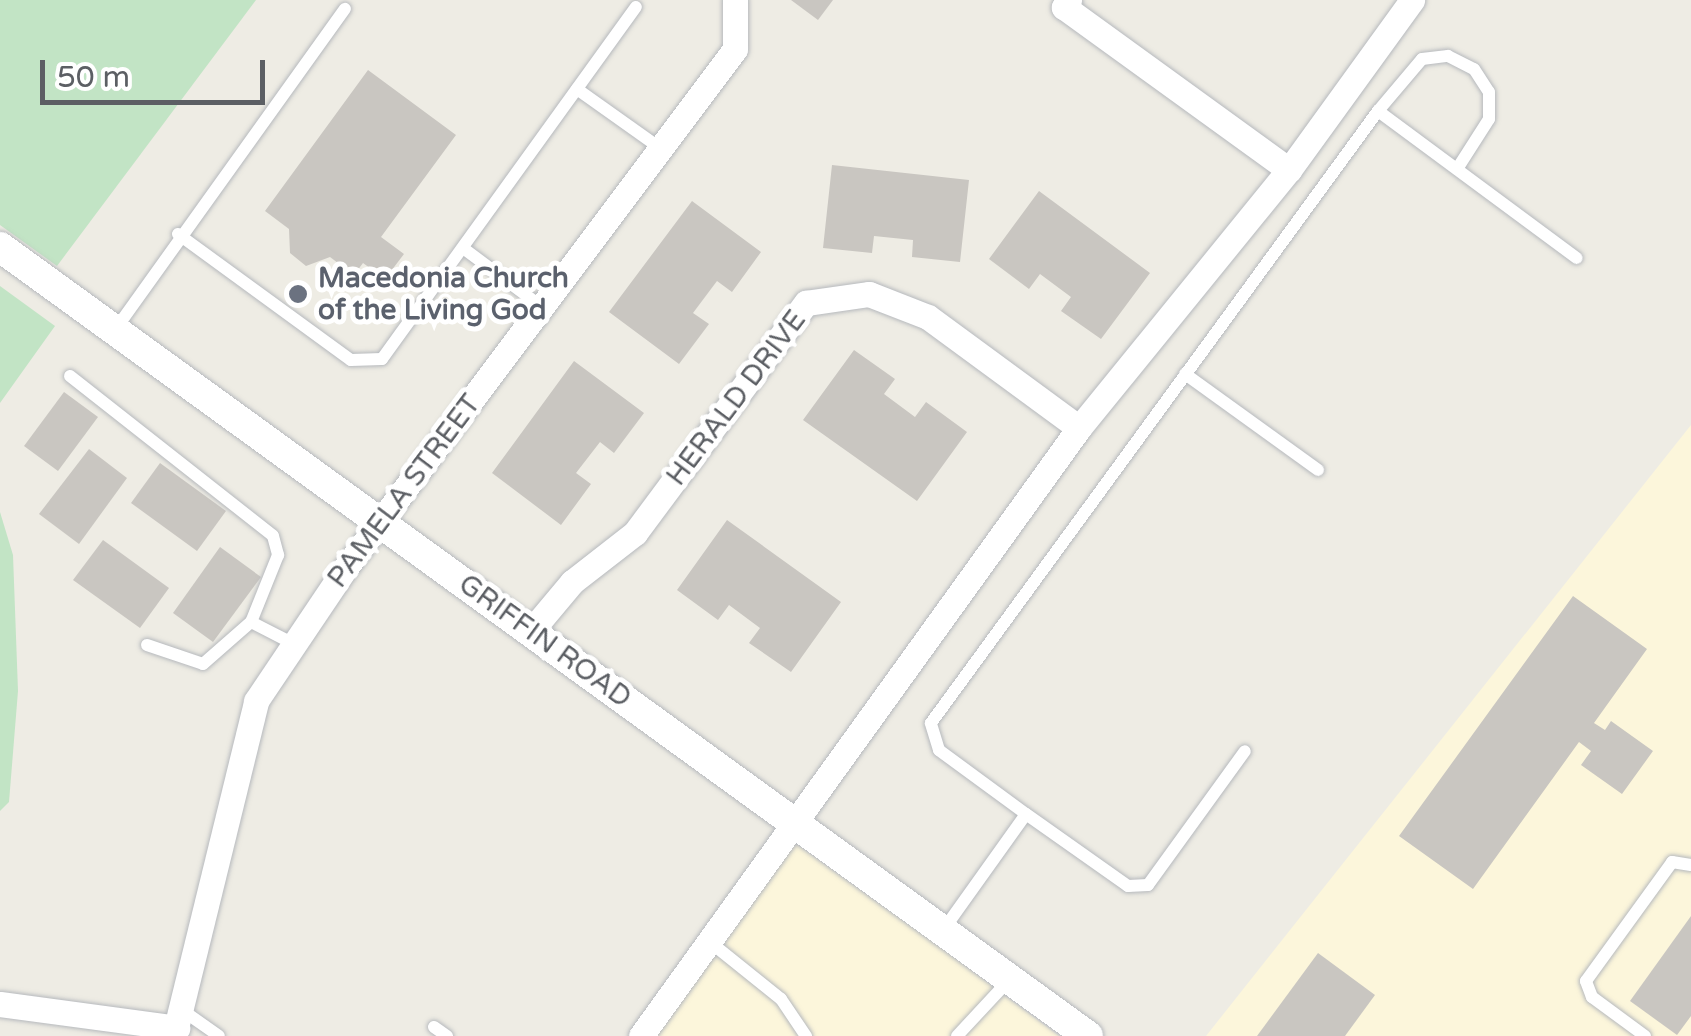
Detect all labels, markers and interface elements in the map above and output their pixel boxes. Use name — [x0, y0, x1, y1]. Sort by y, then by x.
scale bar — [45, 40, 270, 102]
text: 50 m — [57, 59, 130, 96]
place label: Macedonia Church of the Living God — [318, 261, 569, 327]
marker: Macedonia Church of the Living God — [287, 283, 309, 305]
street label: HERALD DRIVE — [659, 304, 813, 492]
street label: PAMELA STREET — [320, 388, 488, 594]
street label: GRIFFIN ROAD — [452, 567, 638, 715]

